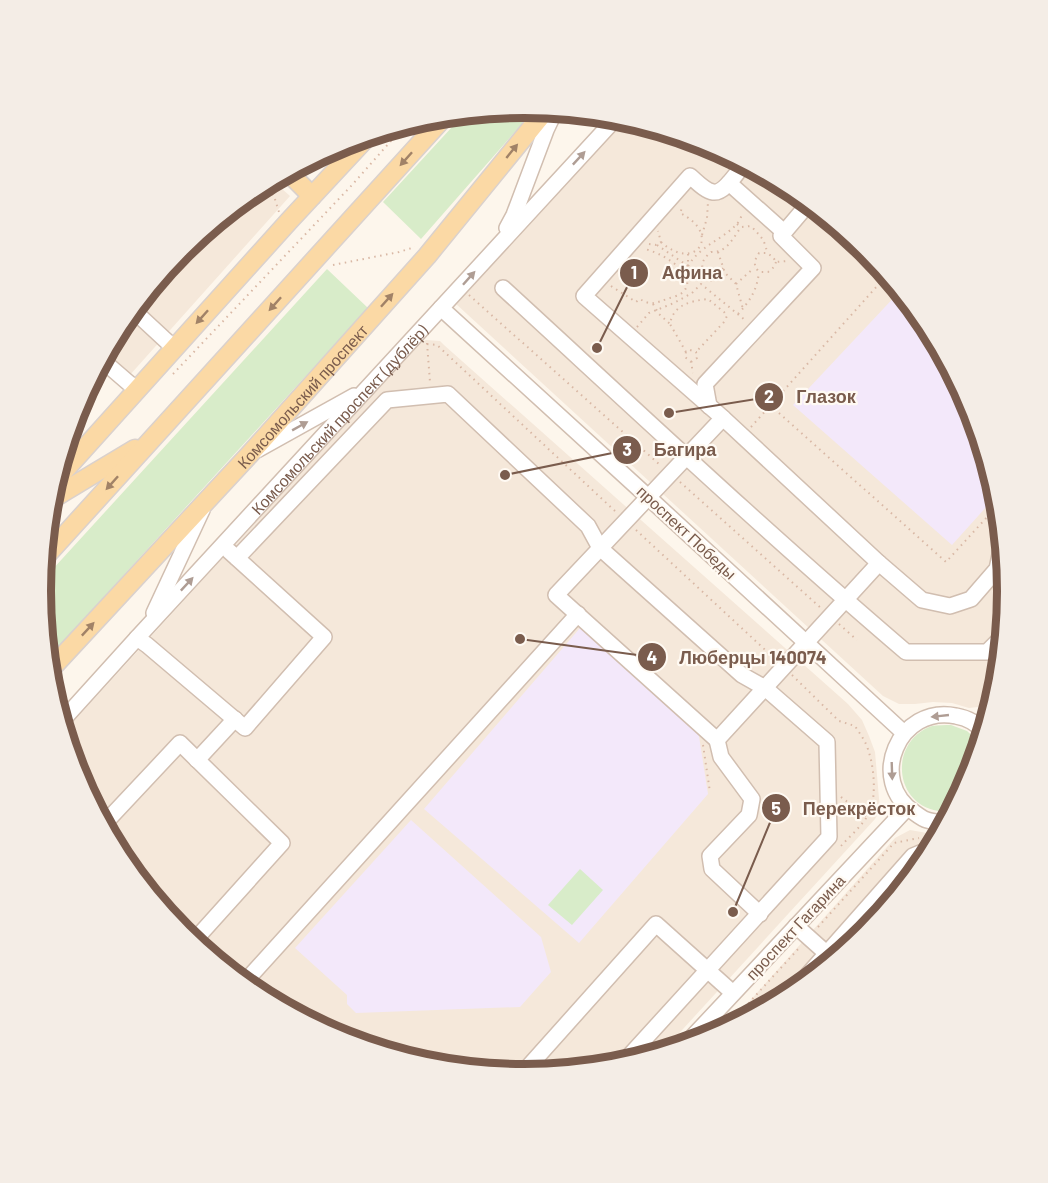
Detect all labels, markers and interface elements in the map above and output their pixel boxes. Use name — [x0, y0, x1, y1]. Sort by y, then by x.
one-way arrow — [506, 143, 519, 159]
one-way arrow — [400, 151, 413, 166]
one-way arrow — [572, 151, 586, 165]
callout: Афина — [619, 255, 734, 291]
text: 1 — [631, 261, 637, 283]
text: Афина — [662, 261, 723, 283]
one-way arrow — [462, 270, 476, 285]
one-way arrow — [379, 294, 393, 308]
one-way arrow — [268, 296, 282, 311]
one-way arrow — [196, 309, 209, 324]
street label: Комсомольский проспект — [233, 320, 371, 472]
street label: Комсомольский проспект (дублёр) — [247, 320, 431, 518]
callout: Глазок — [754, 379, 867, 415]
text: 2 — [764, 385, 774, 407]
text: Глазок — [796, 385, 857, 407]
one-way arrow — [292, 421, 309, 431]
callout: Багира — [612, 432, 729, 468]
text: 3 — [622, 438, 632, 460]
text: Багира — [654, 438, 717, 460]
one-way arrow — [106, 475, 120, 489]
street label: проспект Победы — [634, 481, 740, 583]
one-way arrow — [180, 577, 193, 592]
one-way arrow — [81, 622, 95, 637]
callout: Люберцы 140074 — [637, 639, 838, 675]
text: 4 — [647, 646, 658, 668]
text: Люберцы 140074 — [679, 646, 827, 668]
one-way arrow — [931, 711, 950, 721]
one-way arrow — [888, 762, 897, 781]
callout: Перекрёсток — [761, 790, 928, 826]
text: 5 — [771, 797, 781, 819]
text: Перекрёсток — [803, 797, 916, 819]
street label: проспект Гагарина — [742, 871, 849, 983]

